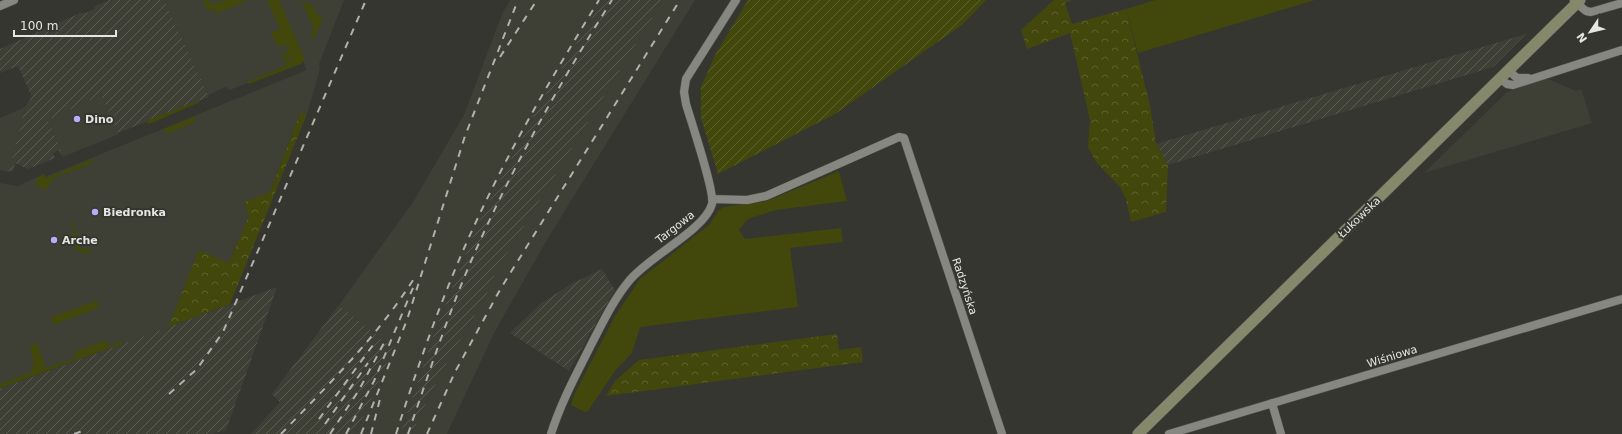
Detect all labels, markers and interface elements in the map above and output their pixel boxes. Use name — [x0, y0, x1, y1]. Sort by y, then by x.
scale bar — [14, 12, 116, 38]
north arrow — [1570, 12, 1610, 52]
text: 100 m — [20, 19, 58, 33]
text: N — [1574, 30, 1590, 45]
place label: Dino — [85, 113, 114, 126]
marker: Dino — [72, 114, 82, 124]
street label: Łukowska — [1335, 194, 1383, 241]
place label: Biedronka — [103, 206, 166, 219]
marker: Biedronka — [90, 207, 100, 217]
street label: Targowa — [653, 208, 697, 247]
place label: Arche — [62, 234, 98, 247]
marker: Arche — [49, 235, 59, 245]
street label: Radzyńska — [949, 256, 980, 316]
street label: Wiśniowa — [1365, 343, 1419, 370]

